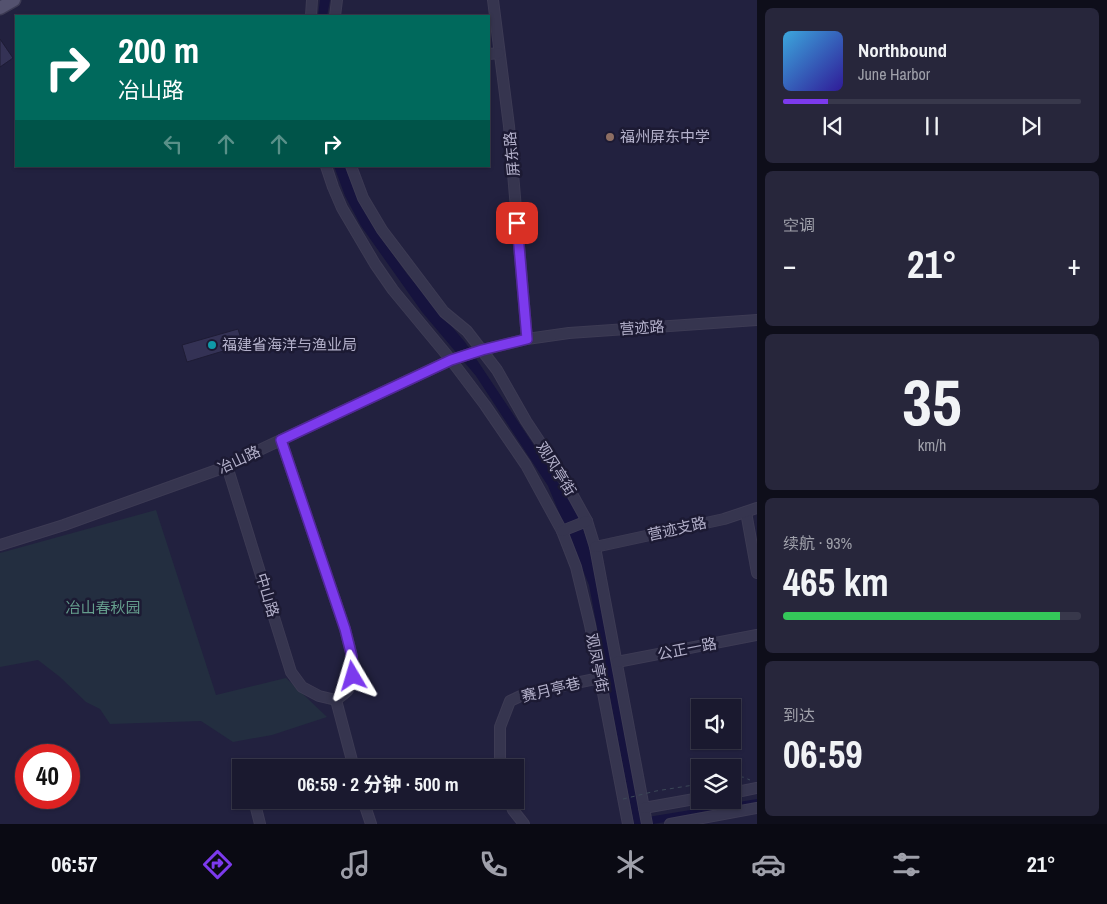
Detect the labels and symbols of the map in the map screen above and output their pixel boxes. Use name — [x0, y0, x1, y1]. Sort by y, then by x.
place label: 福州屏东中学 — [620, 126, 710, 147]
street label: 屏东路 — [499, 131, 524, 177]
marker: 福州屏东中学 — [604, 131, 616, 143]
pin — [496, 202, 538, 244]
street label: 营迹路 — [619, 315, 665, 340]
place label: 福建省海洋与渔业局 — [222, 334, 357, 355]
marker: 福建省海洋与渔业局 — [206, 339, 218, 351]
street label: 观风亭街 — [532, 438, 581, 500]
street label: 冶山路 — [214, 441, 264, 479]
street label: 营迹支路 — [645, 512, 708, 545]
street label: 中山路 — [251, 570, 284, 619]
park label: 冶山春秋园 — [65, 597, 141, 618]
street label: 观凤亭街 — [581, 631, 614, 694]
street label: 公正一路 — [655, 632, 718, 665]
position arrow — [326, 649, 378, 701]
street label: 赛月亭巷 — [519, 672, 583, 707]
speed limit sign: 40 — [15, 744, 80, 809]

